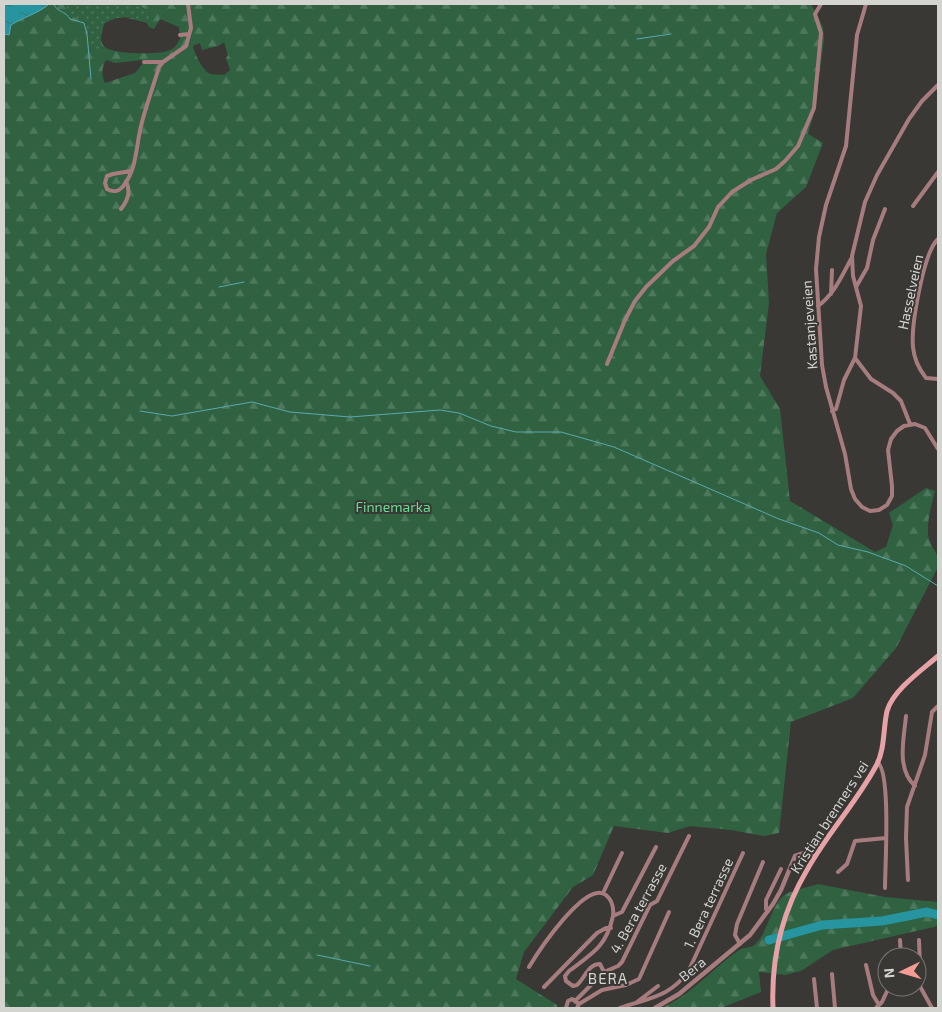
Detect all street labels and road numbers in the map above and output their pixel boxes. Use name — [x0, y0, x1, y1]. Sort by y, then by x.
street label: Hasselveien — [894, 253, 926, 331]
street label: Kastanjeveien — [797, 280, 821, 370]
street label: Kristian brenners vei — [786, 758, 872, 876]
street label: 1. Bera terrasse — [680, 855, 736, 951]
street label: 4. Bera terrasse — [606, 860, 670, 956]
street label: Bera — [675, 953, 709, 985]

